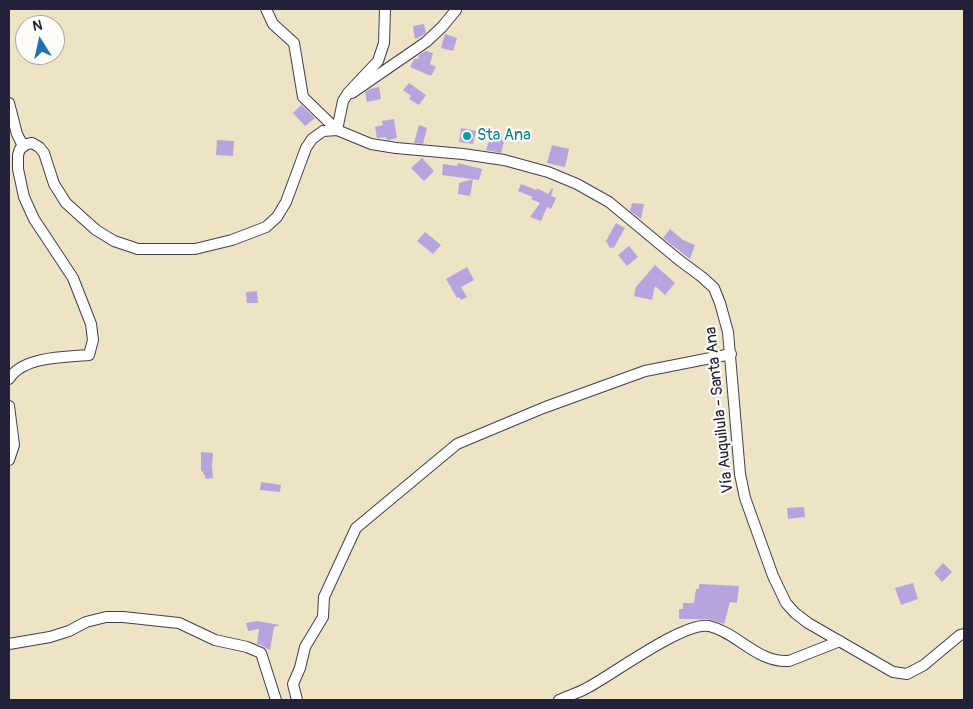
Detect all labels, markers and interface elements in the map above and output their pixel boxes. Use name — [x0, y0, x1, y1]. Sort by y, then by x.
north arrow — [15, 15, 65, 65]
text: N — [31, 17, 44, 35]
place label: Sta Ana — [477, 126, 531, 146]
marker: Sta Ana — [461, 130, 473, 142]
street label: Vía Auquilula - Santa Ana — [702, 326, 738, 494]

